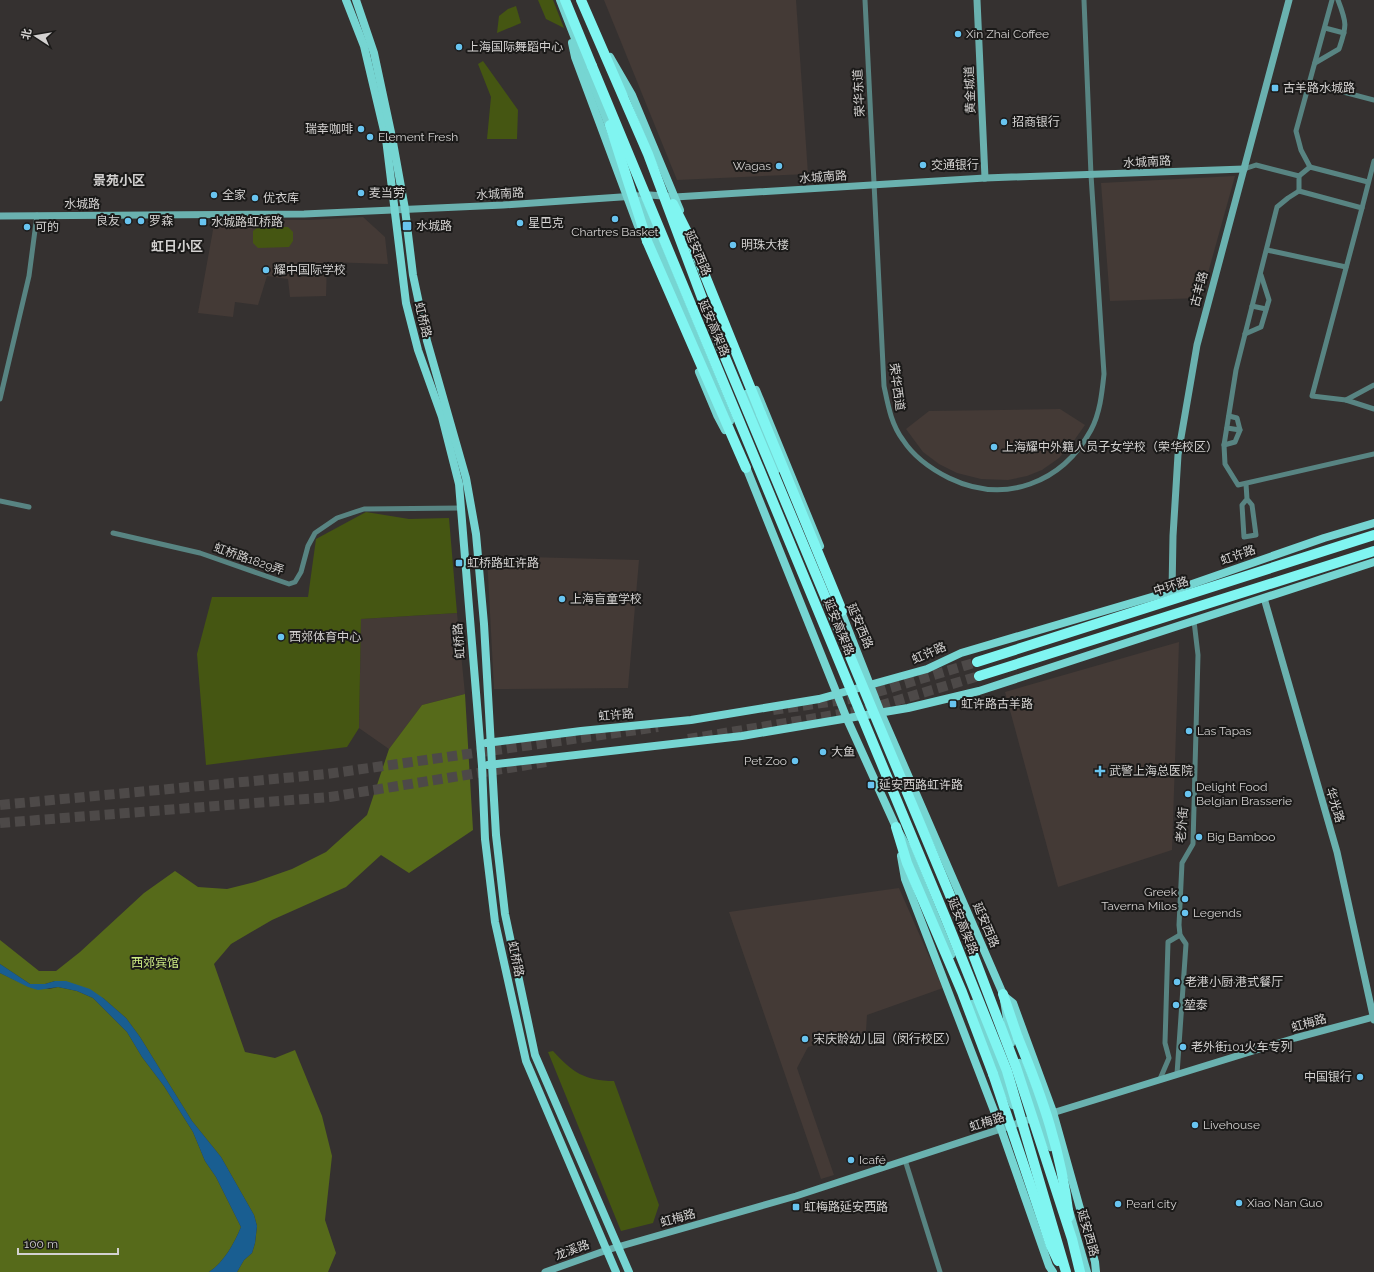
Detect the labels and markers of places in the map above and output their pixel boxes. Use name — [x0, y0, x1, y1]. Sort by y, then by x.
place label: Xin Zhai Coffee — [966, 27, 1049, 41]
marker: Xin Zhai Coffee — [953, 29, 963, 39]
place label: 上海国际舞蹈中心 — [467, 40, 563, 54]
marker: 上海国际舞蹈中心 — [454, 42, 464, 52]
place label: 古羊路水城路 — [1283, 81, 1355, 95]
marker: 古羊路水城路 — [1270, 83, 1280, 93]
place label: 招商银行 — [1012, 115, 1060, 129]
marker: 招商银行 — [999, 117, 1009, 127]
place label: 瑞幸咖啡 — [305, 122, 353, 136]
marker: 瑞幸咖啡 — [356, 124, 366, 134]
place label: Element Fresh — [378, 130, 458, 144]
marker: Element Fresh — [365, 132, 375, 142]
place label: 交通银行 — [931, 158, 979, 172]
place label: Wagas — [733, 159, 771, 173]
marker: 交通银行 — [918, 160, 928, 170]
marker: Wagas — [774, 161, 784, 171]
place label: 麦当劳 — [369, 186, 405, 200]
place label: 全家 — [222, 188, 246, 202]
marker: 麦当劳 — [356, 188, 366, 198]
marker: 全家 — [209, 190, 219, 200]
place label: 优衣库 — [263, 191, 299, 205]
marker: 优衣库 — [250, 193, 260, 203]
place label: 良友 — [96, 214, 120, 228]
place label: 罗森 — [149, 214, 173, 228]
marker: Chartres Basket — [610, 214, 620, 224]
place label: 水城路虹桥路 — [211, 215, 283, 229]
marker: 良友 — [123, 216, 133, 226]
marker: 罗森 — [136, 216, 146, 226]
place label: 星巴克 — [528, 216, 564, 230]
marker: 水城路虹桥路 — [198, 217, 208, 227]
marker: 星巴克 — [515, 218, 525, 228]
place label: 水城路 — [416, 219, 452, 233]
place label: 可的 — [35, 220, 59, 234]
marker: 水城路 — [401, 220, 413, 232]
marker: 可的 — [22, 222, 32, 232]
place label: Chartres Basket — [571, 225, 659, 239]
place label: 明珠大楼 — [741, 238, 789, 252]
marker: 明珠大楼 — [728, 240, 738, 250]
place label: 耀中国际学校 — [274, 263, 346, 277]
marker: 耀中国际学校 — [261, 265, 271, 275]
place label: 上海耀中外籍人员子女学校（荣华校区） — [1002, 440, 1218, 454]
marker: 上海耀中外籍人员子女学校（荣华校区） — [989, 442, 999, 452]
place label: 虹桥路虹许路 — [467, 556, 539, 570]
marker: 虹桥路虹许路 — [454, 558, 464, 568]
place label: 上海盲童学校 — [570, 592, 642, 606]
marker: 上海盲童学校 — [557, 594, 567, 604]
place label: 西郊体育中心 — [289, 630, 361, 644]
marker: 西郊体育中心 — [276, 632, 286, 642]
place label: 虹许路古羊路 — [961, 697, 1033, 711]
marker: 虹许路古羊路 — [948, 699, 958, 709]
place label: Las Tapas — [1197, 724, 1252, 738]
marker: Las Tapas — [1184, 726, 1194, 736]
place label: 大鱼 — [831, 745, 855, 759]
marker: 大鱼 — [818, 747, 828, 757]
place label: Pet Zoo — [744, 754, 787, 768]
marker: Pet Zoo — [790, 756, 800, 766]
place label: 武警上海总医院 — [1109, 764, 1193, 778]
marker: 武警上海总医院 — [1094, 765, 1106, 777]
place label: 延安西路虹许路 — [879, 778, 963, 792]
marker: 延安西路虹许路 — [866, 780, 876, 790]
place label: Delight Food Belgian Brasserie — [1196, 780, 1292, 808]
marker: Delight Food Belgian Brasserie — [1183, 789, 1193, 799]
place label: Big Bamboo — [1207, 830, 1275, 844]
marker: Big Bamboo — [1194, 832, 1204, 842]
place label: Greek Taverna Milos — [1101, 885, 1178, 913]
marker: Greek Taverna Milos — [1180, 894, 1190, 904]
place label: Legends — [1193, 906, 1242, 920]
marker: Legends — [1180, 908, 1190, 918]
place label: 老港小厨·港式餐厅 — [1185, 975, 1283, 989]
marker: 老港小厨·港式餐厅 — [1172, 977, 1182, 987]
place label: 堃泰 — [1184, 998, 1208, 1012]
marker: 堃泰 — [1171, 1000, 1181, 1010]
place label: 宋庆龄幼儿园（闵行校区） — [813, 1032, 957, 1046]
marker: 宋庆龄幼儿园（闵行校区） — [800, 1034, 810, 1044]
place label: 老外街101火车专列 — [1191, 1040, 1293, 1054]
marker: 老外街101火车专列 — [1178, 1042, 1188, 1052]
place label: 中国银行 — [1304, 1070, 1352, 1084]
marker: 中国银行 — [1355, 1072, 1365, 1082]
place label: Livehouse — [1203, 1118, 1260, 1132]
marker: Livehouse — [1190, 1120, 1200, 1130]
place label: Icafé — [859, 1153, 886, 1167]
marker: Icafé — [846, 1155, 856, 1165]
place label: Xiao Nan Guo — [1247, 1196, 1323, 1210]
place label: Pearl city — [1126, 1197, 1177, 1211]
marker: Xiao Nan Guo — [1234, 1198, 1244, 1208]
marker: Pearl city — [1113, 1199, 1123, 1209]
place label: 虹梅路延安西路 — [804, 1200, 888, 1214]
marker: 虹梅路延安西路 — [791, 1202, 801, 1212]

